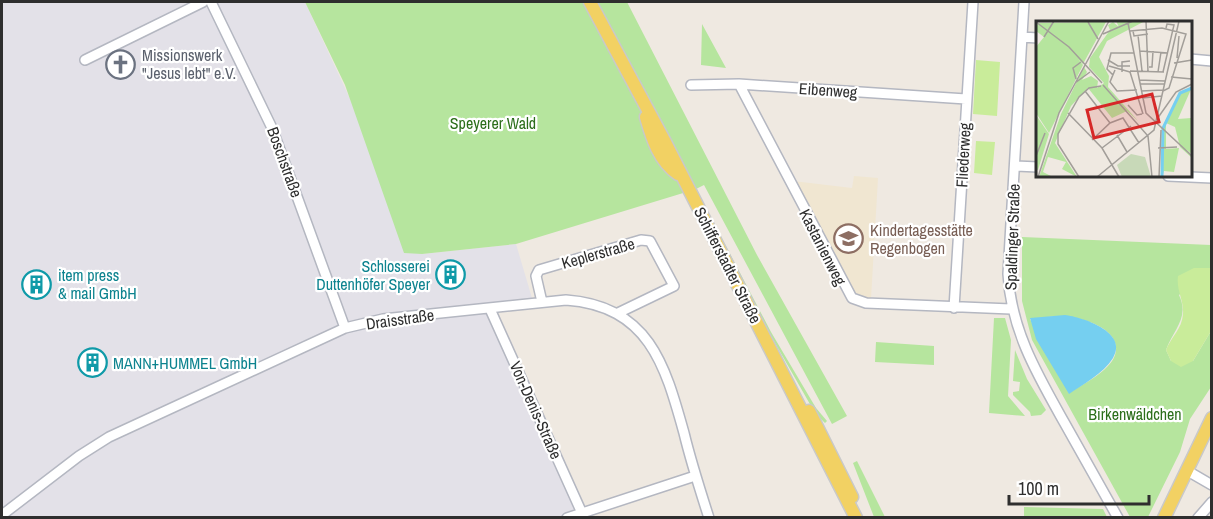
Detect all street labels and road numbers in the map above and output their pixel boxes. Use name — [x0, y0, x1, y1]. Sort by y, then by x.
street label: Eibenweg — [798, 77, 859, 103]
street label: Fliederweg — [950, 121, 976, 188]
street label: Boschstraße — [262, 124, 308, 200]
street label: Spaldinger Straße — [999, 183, 1025, 291]
street label: Schifferstadter Straße — [689, 203, 767, 327]
street label: Kastanienweg — [794, 205, 852, 290]
street label: Keplerstraße — [559, 232, 637, 274]
street label: Draisstraße — [365, 303, 435, 335]
street label: Von-Denis-Straße — [505, 358, 567, 462]

